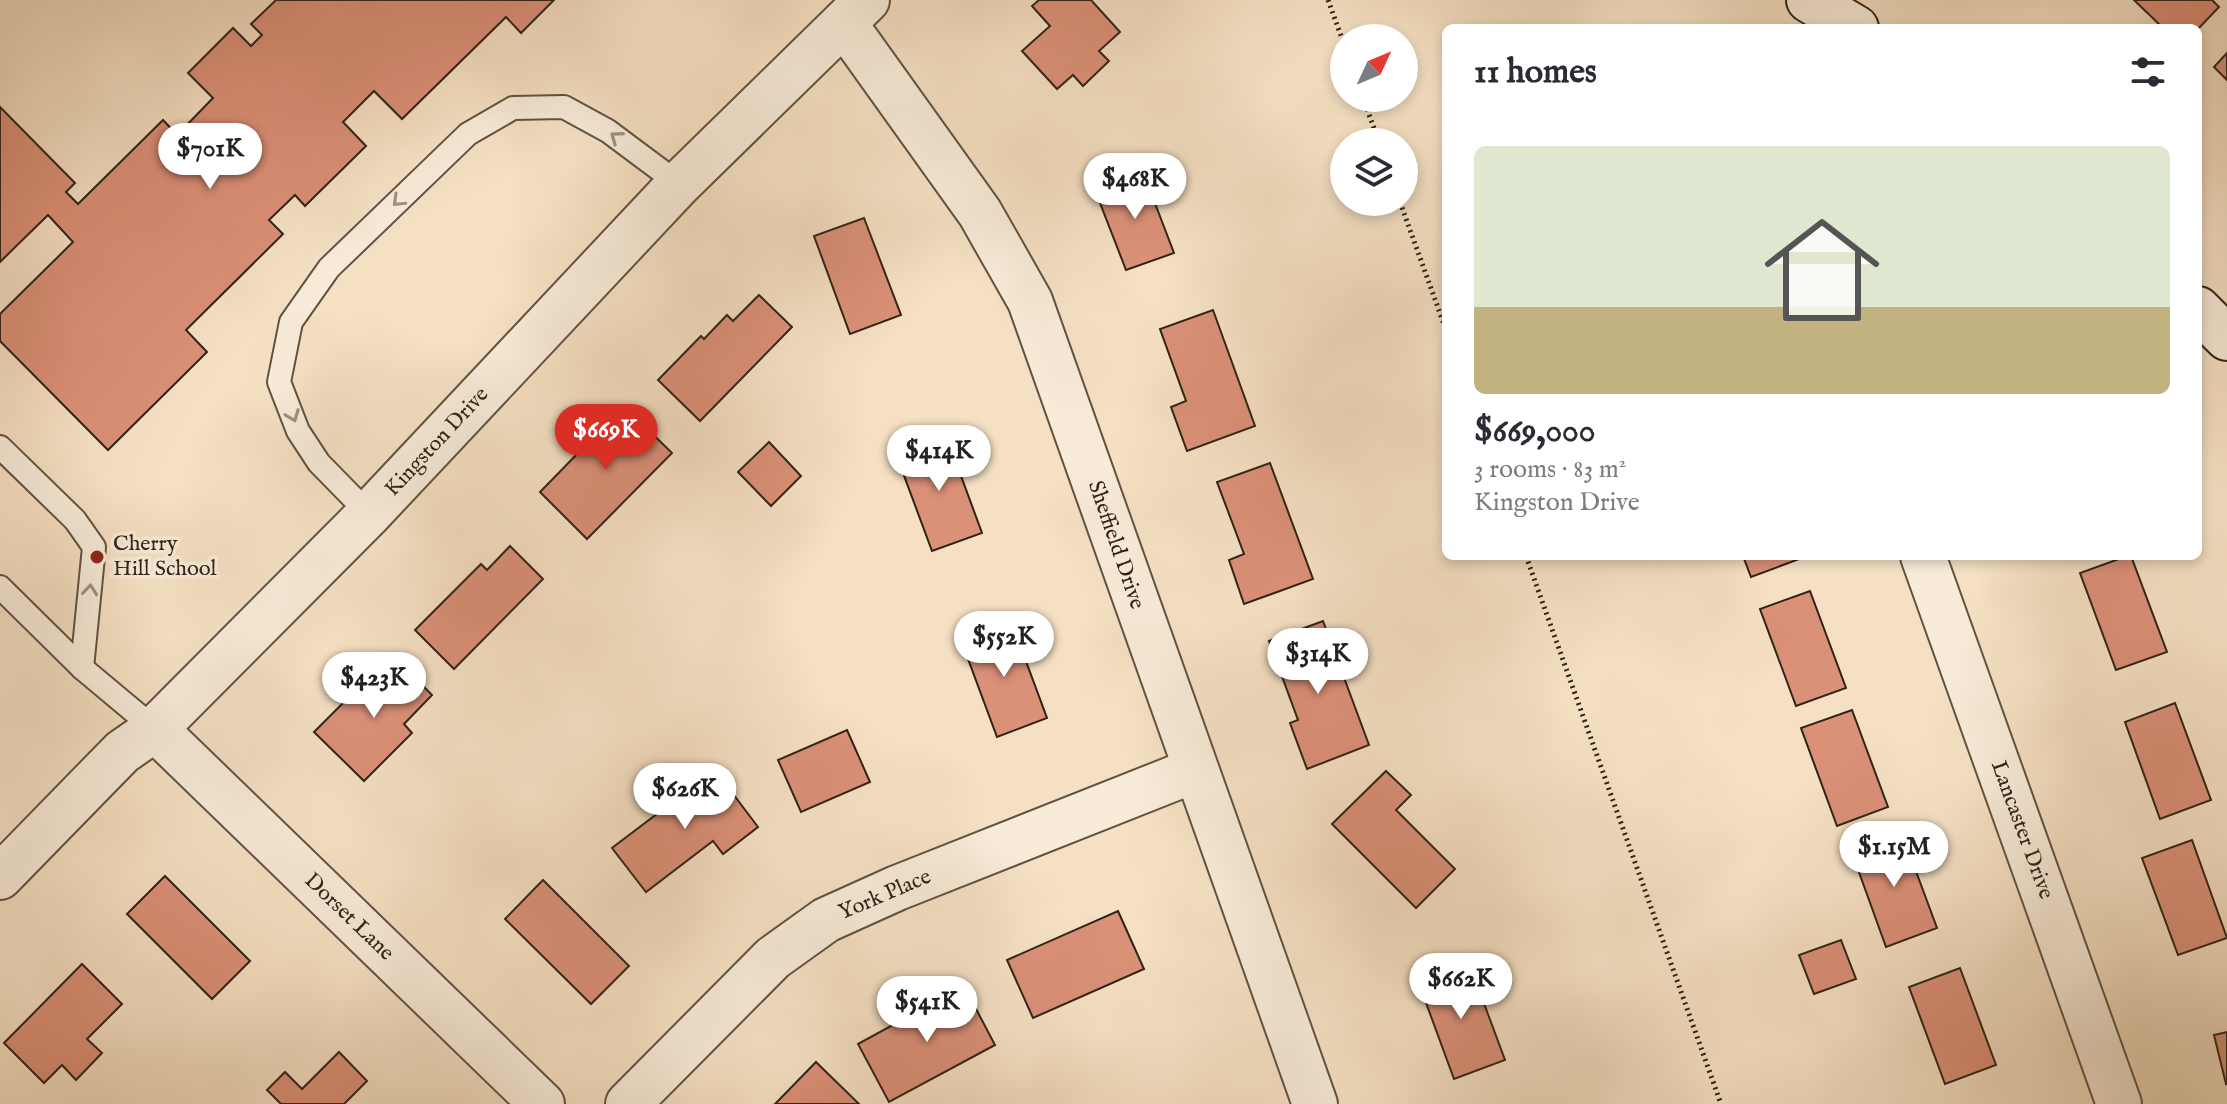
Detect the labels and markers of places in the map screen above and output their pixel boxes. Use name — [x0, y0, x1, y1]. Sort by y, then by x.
pin: $701K — [154, 123, 266, 191]
pin: $468K — [1079, 153, 1191, 221]
pin: $669K — [550, 404, 662, 472]
pin: $414K — [883, 425, 995, 493]
place label: Cherry Hill School — [113, 530, 217, 583]
marker: Cherry Hill School — [88, 548, 106, 566]
pin: $552K — [948, 611, 1060, 679]
pin: $314K — [1262, 628, 1374, 696]
pin: $423K — [318, 652, 430, 720]
pin: $626K — [629, 763, 741, 831]
pin: $1.15M — [1829, 821, 1959, 889]
pin: $662K — [1405, 953, 1517, 1021]
pin: $541K — [871, 976, 983, 1044]

